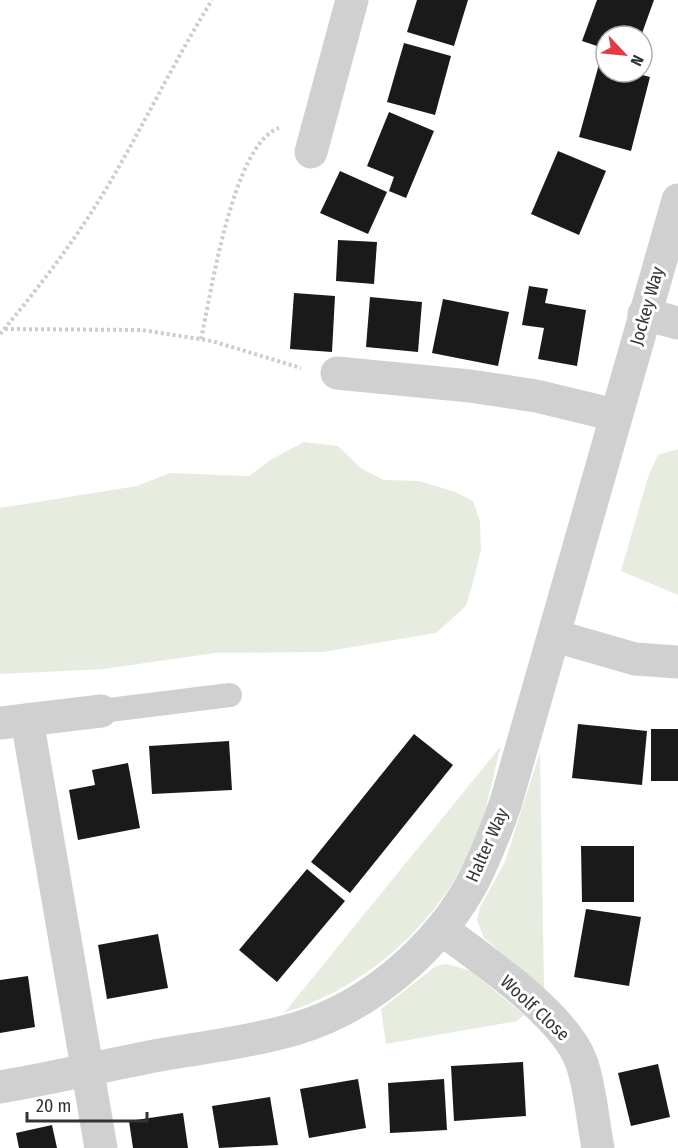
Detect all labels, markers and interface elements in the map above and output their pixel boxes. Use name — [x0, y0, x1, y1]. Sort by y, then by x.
north arrow — [594, 24, 654, 84]
text: N — [626, 52, 648, 69]
street label: Jockey Way — [625, 264, 669, 348]
street label: Halter Way — [461, 805, 513, 885]
street label: Woolf Close — [496, 970, 574, 1046]
scale bar — [27, 1085, 147, 1123]
text: 20 m — [36, 1095, 71, 1117]

